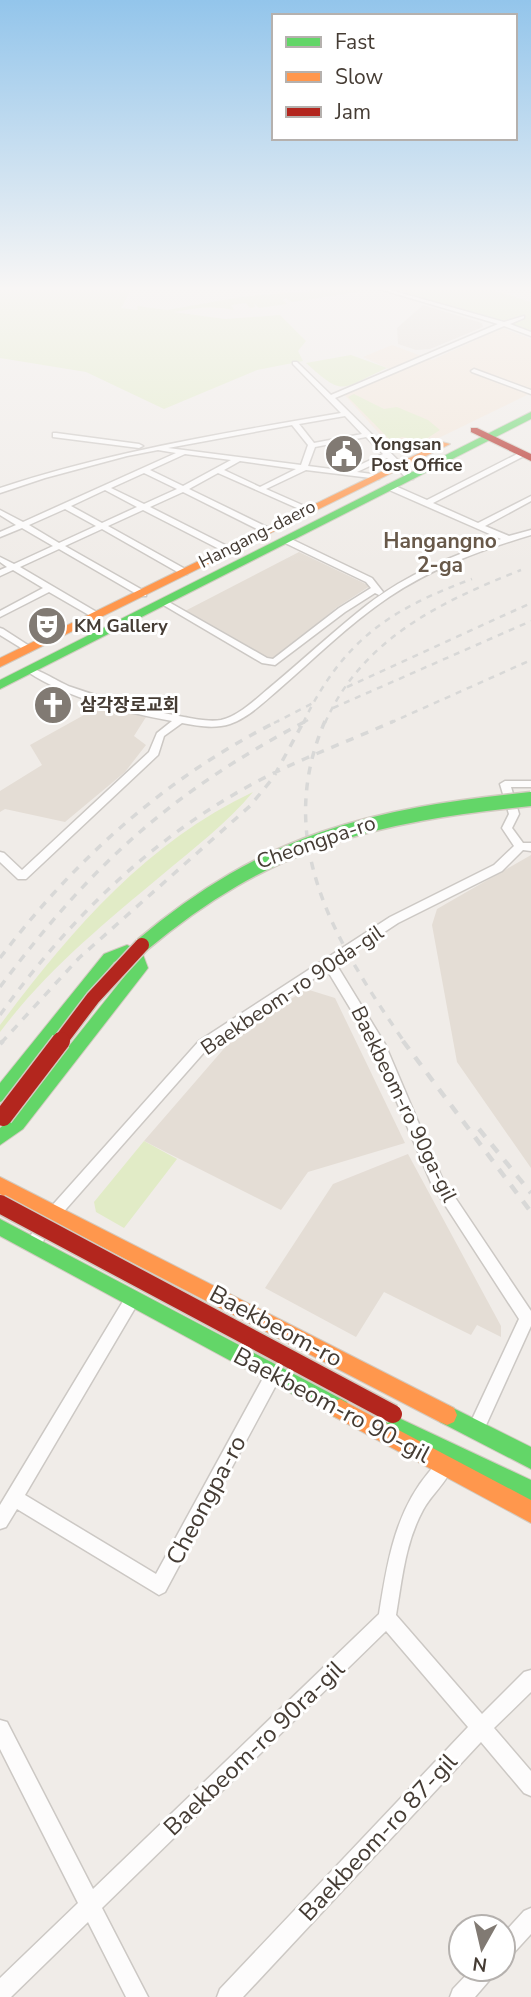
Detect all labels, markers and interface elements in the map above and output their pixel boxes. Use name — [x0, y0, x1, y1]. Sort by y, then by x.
legend — [272, 14, 517, 140]
text: Fast — [335, 28, 375, 56]
text: Slow — [335, 63, 384, 91]
text: Jam — [334, 98, 371, 126]
place label: Yongsan Post Office — [370, 432, 463, 477]
public building icon: Yongsan Post Office — [323, 433, 365, 475]
street label: Hangang-daero — [194, 494, 320, 574]
district label: Hangangno 2-ga — [383, 527, 497, 579]
theatre icon: KM Gallery — [26, 605, 68, 647]
place label: KM Gallery — [74, 614, 168, 638]
church icon: 삼각장로교회 — [32, 684, 74, 726]
place label: 삼각장로교회 — [80, 693, 179, 717]
street label: Cheongpa-ro — [253, 808, 379, 876]
street label: Baekbeom-ro 90da-gil — [195, 918, 389, 1062]
street label: Baekbeom-ro 90ga-gil — [344, 1001, 464, 1207]
street label: Baekbeom-ro — [204, 1278, 348, 1374]
street label: Baekbeom-ro 90-gil — [228, 1340, 436, 1470]
street label: Cheongpa-ro — [158, 1430, 254, 1570]
street label: Baekbeom-ro 90ra-gil — [157, 1653, 351, 1843]
street label: Baekbeom-ro 87-gil — [292, 1746, 464, 1928]
north arrow — [447, 1913, 517, 1983]
text: N — [471, 1950, 489, 1978]

